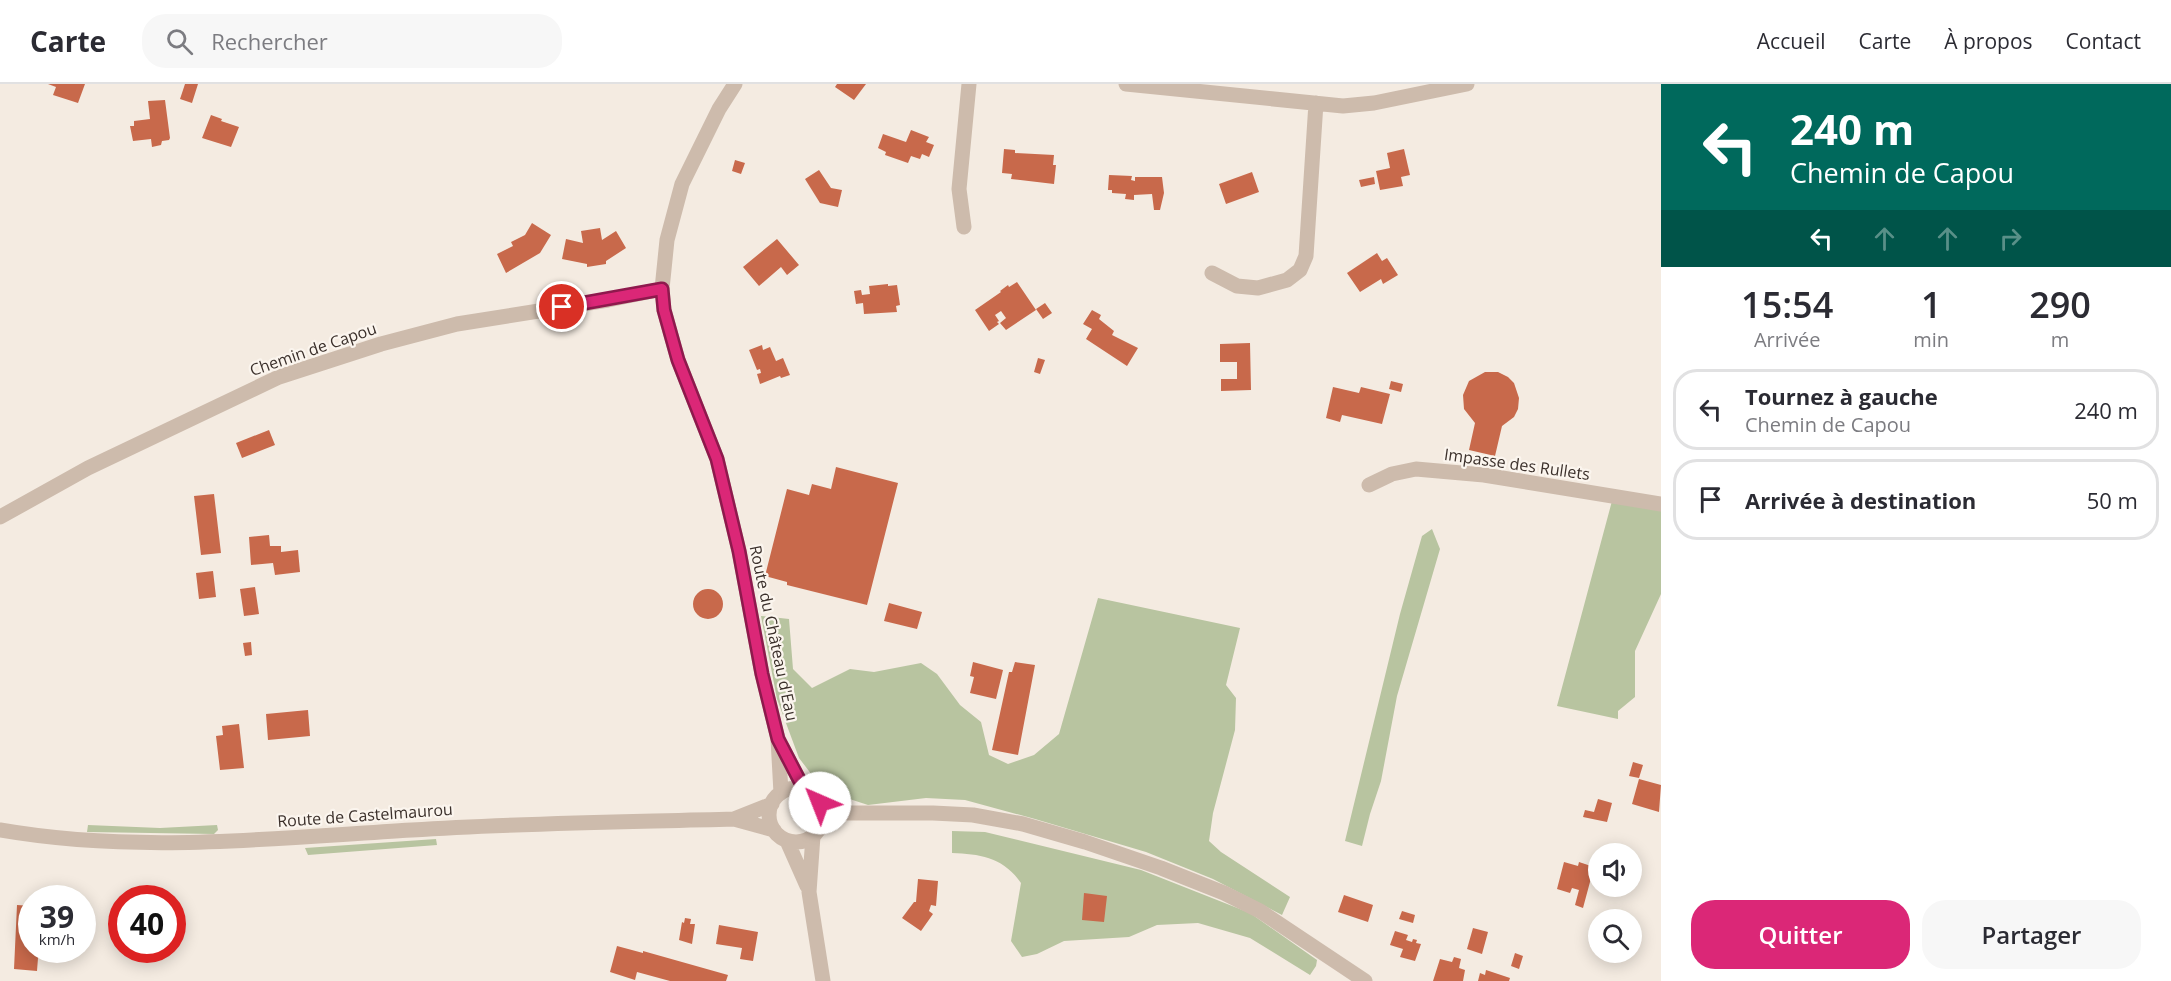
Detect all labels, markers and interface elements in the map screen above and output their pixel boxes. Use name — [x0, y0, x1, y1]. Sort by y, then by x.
search box — [142, 14, 562, 68]
text: Carte — [30, 22, 106, 60]
icon: search — [163, 25, 196, 58]
text: Rechercher — [211, 26, 328, 56]
text: Accueil — [1757, 27, 1825, 55]
text: Carte — [1858, 27, 1911, 55]
text: À propos — [1944, 27, 2033, 55]
text: Contact — [2066, 27, 2141, 55]
text: 240 m — [1790, 100, 1914, 157]
icon: left — [1691, 108, 1769, 186]
text: Chemin de Capou — [1790, 154, 2014, 191]
icon: left — [1805, 222, 1838, 255]
icon: ahead — [1868, 222, 1901, 255]
icon: ahead — [1931, 222, 1964, 255]
icon: right — [1994, 222, 2027, 255]
text: 15:54 — [1741, 280, 1833, 329]
text: 1 — [1921, 280, 1942, 329]
text: 290 — [2029, 280, 2091, 329]
pin — [536, 281, 587, 332]
icon: arrive — [545, 290, 578, 323]
street label: Chemin de Capou — [247, 317, 379, 381]
text: Arrivée — [1754, 326, 1820, 353]
text: min — [1913, 326, 1949, 353]
text: m — [2051, 326, 2069, 353]
text: Tournez à gauche — [1745, 381, 1938, 411]
icon: left — [1694, 393, 1727, 426]
text: 240 m — [2074, 395, 2138, 425]
text: Chemin de Capou — [1745, 411, 1911, 438]
street label: Impasse des Rullets — [1443, 443, 1591, 485]
icon: arrive — [1694, 483, 1727, 516]
text: Arrivée à destination — [1745, 485, 1976, 515]
text: 50 m — [2087, 485, 2138, 515]
street label: Route du Château d'Eau — [745, 543, 803, 723]
position arrow — [788, 771, 852, 835]
street label: Route de Castelmaurou — [276, 798, 454, 832]
map controls — [1588, 843, 1642, 963]
button: sound — [1588, 843, 1642, 897]
speed limit sign: 40 — [108, 885, 186, 963]
text: 39 — [40, 896, 74, 937]
button: Quitter — [1691, 900, 1910, 969]
button: Partager — [1922, 900, 2141, 969]
button: search — [1588, 909, 1642, 963]
text: km/h — [39, 929, 75, 949]

